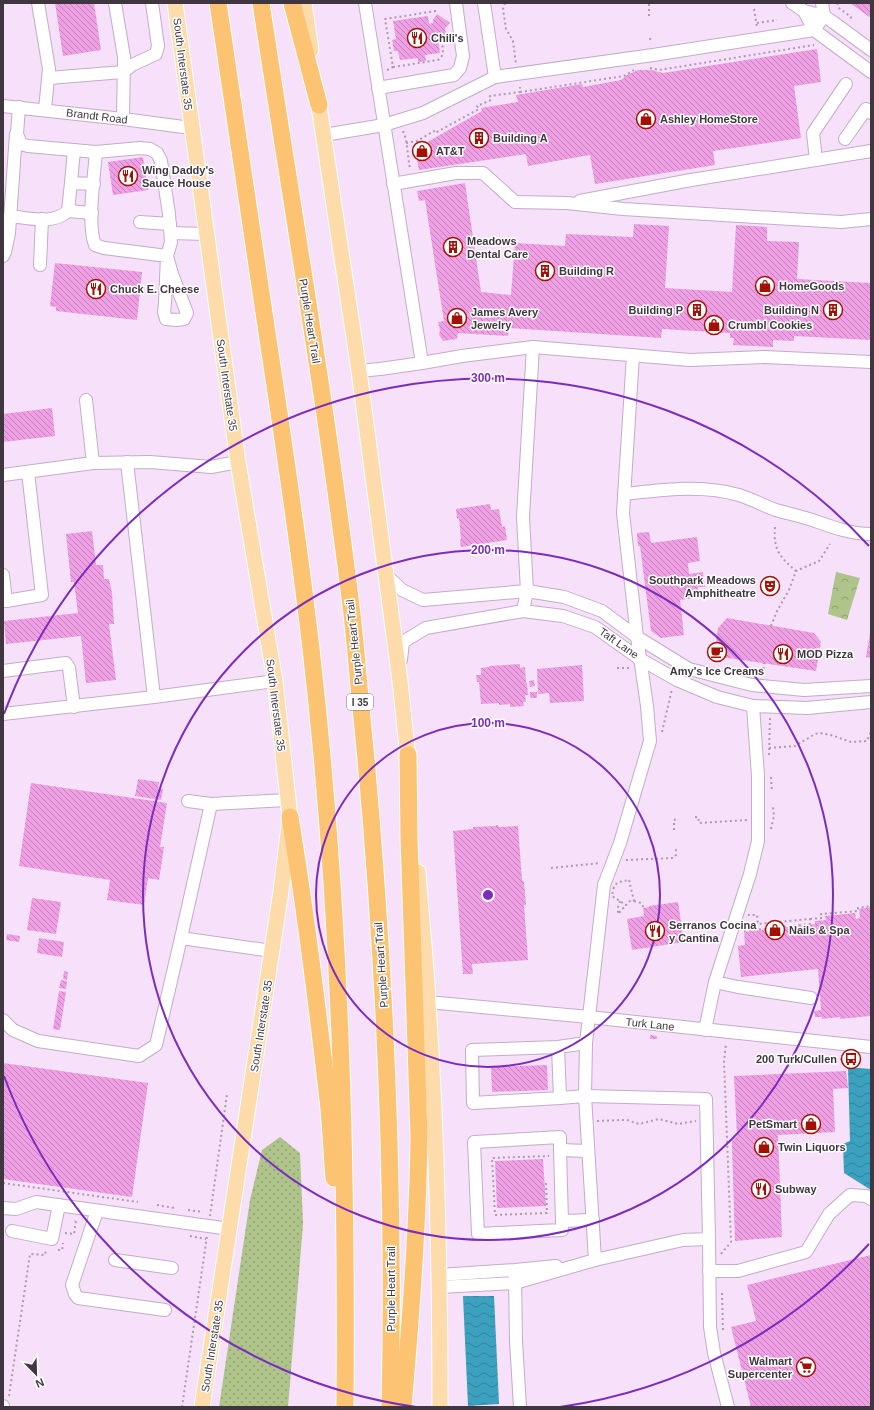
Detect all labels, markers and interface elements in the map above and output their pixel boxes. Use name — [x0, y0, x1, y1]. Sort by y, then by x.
street label: South Interstate 35 — [171, 17, 195, 111]
restaurant icon: Chili's — [406, 27, 428, 49]
place label: Chili's — [431, 32, 464, 44]
street label: Brandt Road — [66, 106, 128, 126]
shop icon: Ashley HomeStore — [635, 108, 657, 130]
place label: Ashley HomeStore — [660, 113, 758, 125]
building icon: Building A — [468, 127, 490, 149]
place label: Building A — [493, 132, 548, 144]
shop icon: AT&T — [411, 140, 433, 162]
place label: AT&T — [436, 145, 465, 157]
place label: Wing Daddy's Sauce House — [142, 164, 214, 189]
restaurant icon: Wing Daddy's Sauce House — [117, 165, 139, 187]
place label: Meadows Dental Care — [467, 235, 528, 260]
building icon: Meadows Dental Care — [442, 236, 464, 258]
building icon: Building R — [534, 260, 556, 282]
place label: Building R — [559, 265, 614, 277]
shop icon: HomeGoods — [754, 275, 776, 297]
restaurant icon: Chuck E. Cheese — [85, 278, 107, 300]
street label: Purple Heart Trail — [297, 278, 323, 364]
place label: HomeGoods — [779, 280, 844, 292]
place label: Chuck E. Cheese — [110, 283, 199, 295]
building icon: Building P — [686, 299, 708, 321]
building icon: Building N — [822, 299, 844, 321]
place label: Building P — [629, 304, 683, 316]
place label: Building N — [764, 304, 819, 316]
place label: James Avery Jewelry — [471, 306, 539, 331]
shop icon: James Avery Jewelry — [446, 307, 468, 329]
shop icon: Crumbl Cookies — [703, 314, 725, 336]
place label: Crumbl Cookies — [728, 319, 812, 331]
street label: South Interstate 35 — [215, 338, 239, 432]
text: 300 m — [471, 371, 505, 385]
text: 200 m — [471, 543, 505, 557]
place label: Southpark Meadows Amphitheatre — [649, 574, 756, 599]
theatre icon: Southpark Meadows Amphitheatre — [759, 575, 781, 597]
street label: Purple Heart Trail — [344, 599, 364, 685]
street label: Taft Lane — [597, 625, 641, 661]
cafe icon: Amy's Ice Creams — [706, 641, 728, 663]
restaurant icon: MOD Pizza — [772, 643, 794, 665]
place label: MOD Pizza — [797, 648, 854, 660]
street label: South Interstate 35 — [264, 658, 288, 752]
place label: Amy's Ice Creams — [670, 665, 764, 677]
road number: I 35 — [347, 694, 373, 710]
text: 100 m — [471, 716, 505, 730]
centre of rings — [481, 888, 495, 902]
place label: Serranos Cocina y Cantina — [669, 919, 757, 944]
shop icon: Nails & Spa — [764, 919, 786, 941]
restaurant icon: Serranos Cocina y Cantina — [644, 920, 666, 942]
street label: Purple Heart Trail — [372, 922, 390, 1008]
place label: Nails & Spa — [789, 924, 850, 936]
street label: South Interstate 35 — [248, 979, 274, 1073]
street label: Turk Lane — [625, 1015, 675, 1033]
bus stop icon: 200 Turk/Cullen — [840, 1048, 862, 1070]
place label: 200 Turk/Cullen — [756, 1053, 837, 1065]
shop icon: PetSmart — [800, 1113, 822, 1135]
place label: PetSmart — [749, 1118, 797, 1130]
shop icon: Twin Liquors — [753, 1136, 775, 1158]
place label: Twin Liquors — [778, 1141, 846, 1153]
restaurant icon: Subway — [750, 1178, 772, 1200]
place label: Subway — [775, 1183, 817, 1195]
street label: Purple Heart Trail — [385, 1246, 397, 1332]
street label: South Interstate 35 — [199, 1299, 225, 1393]
north arrow — [16, 1354, 56, 1394]
place label: Walmart Supercenter — [728, 1355, 793, 1380]
supermarket icon: Walmart Supercenter — [795, 1356, 817, 1378]
text: N — [34, 1376, 46, 1390]

